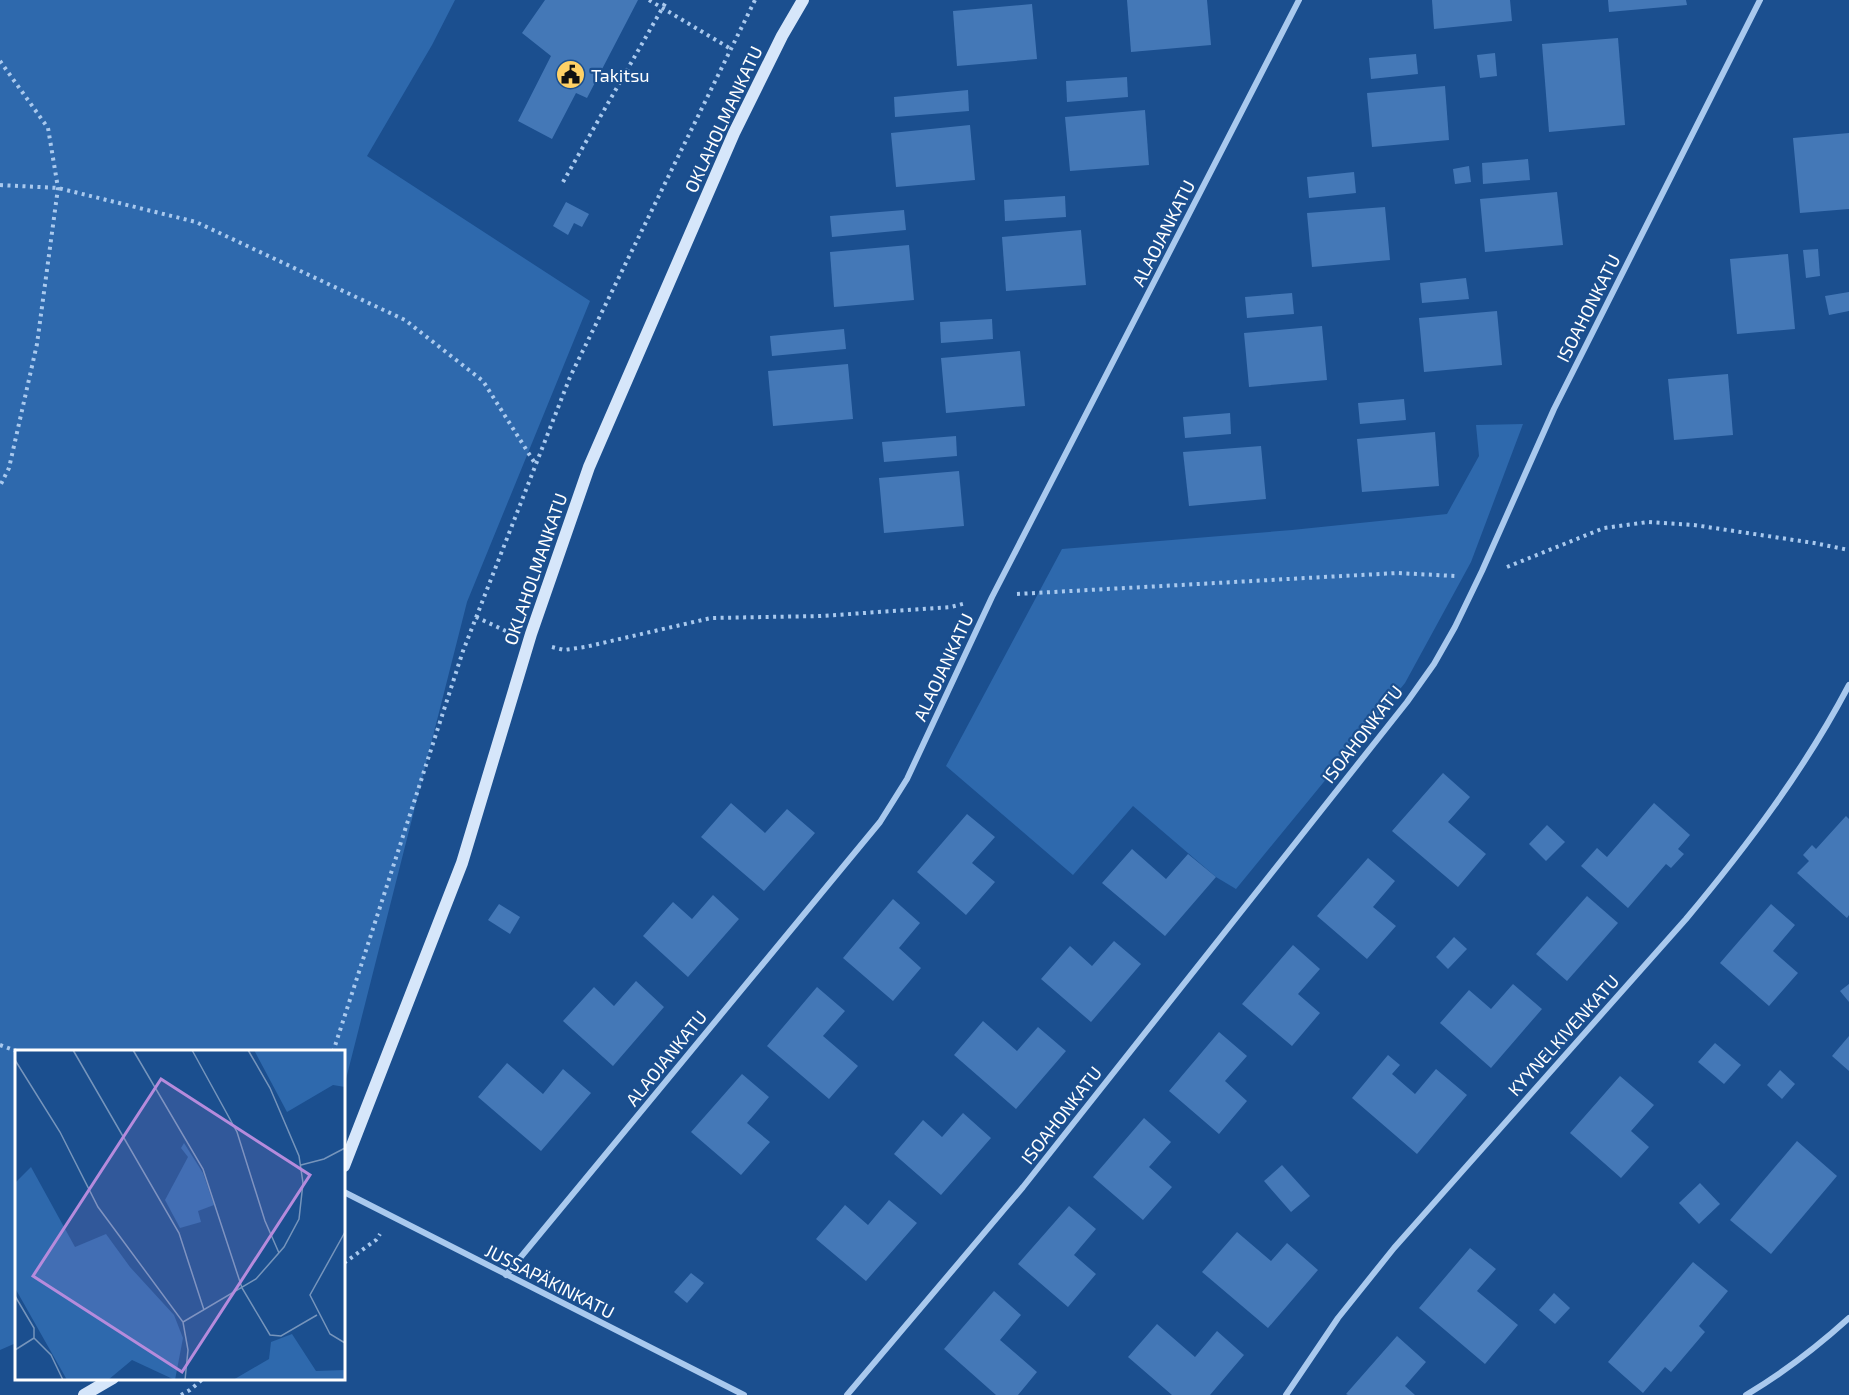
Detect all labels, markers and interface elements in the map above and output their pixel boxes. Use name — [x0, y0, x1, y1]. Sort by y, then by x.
street label: OKLAHOLMANKATU — [679, 42, 767, 196]
public building icon: Takitsu — [554, 59, 586, 91]
place label: Takitsu — [591, 64, 650, 86]
street label: ALAOJANKATU — [1127, 176, 1199, 290]
street label: ISOAHONKATU — [1551, 250, 1625, 366]
street label: OKLAHOLMANKATU — [499, 490, 571, 648]
street label: ALAOJANKATU — [908, 610, 978, 724]
street label: ISOAHONKATU — [1317, 681, 1407, 787]
street label: KYYNELKIVENKATU — [1503, 970, 1623, 1100]
street label: ALAOJANKATU — [621, 1006, 711, 1110]
inset map — [15, 1050, 345, 1380]
street label: ISOAHONKATU — [1016, 1062, 1106, 1168]
street label: JUSSAPÄKINKATU — [482, 1239, 618, 1323]

